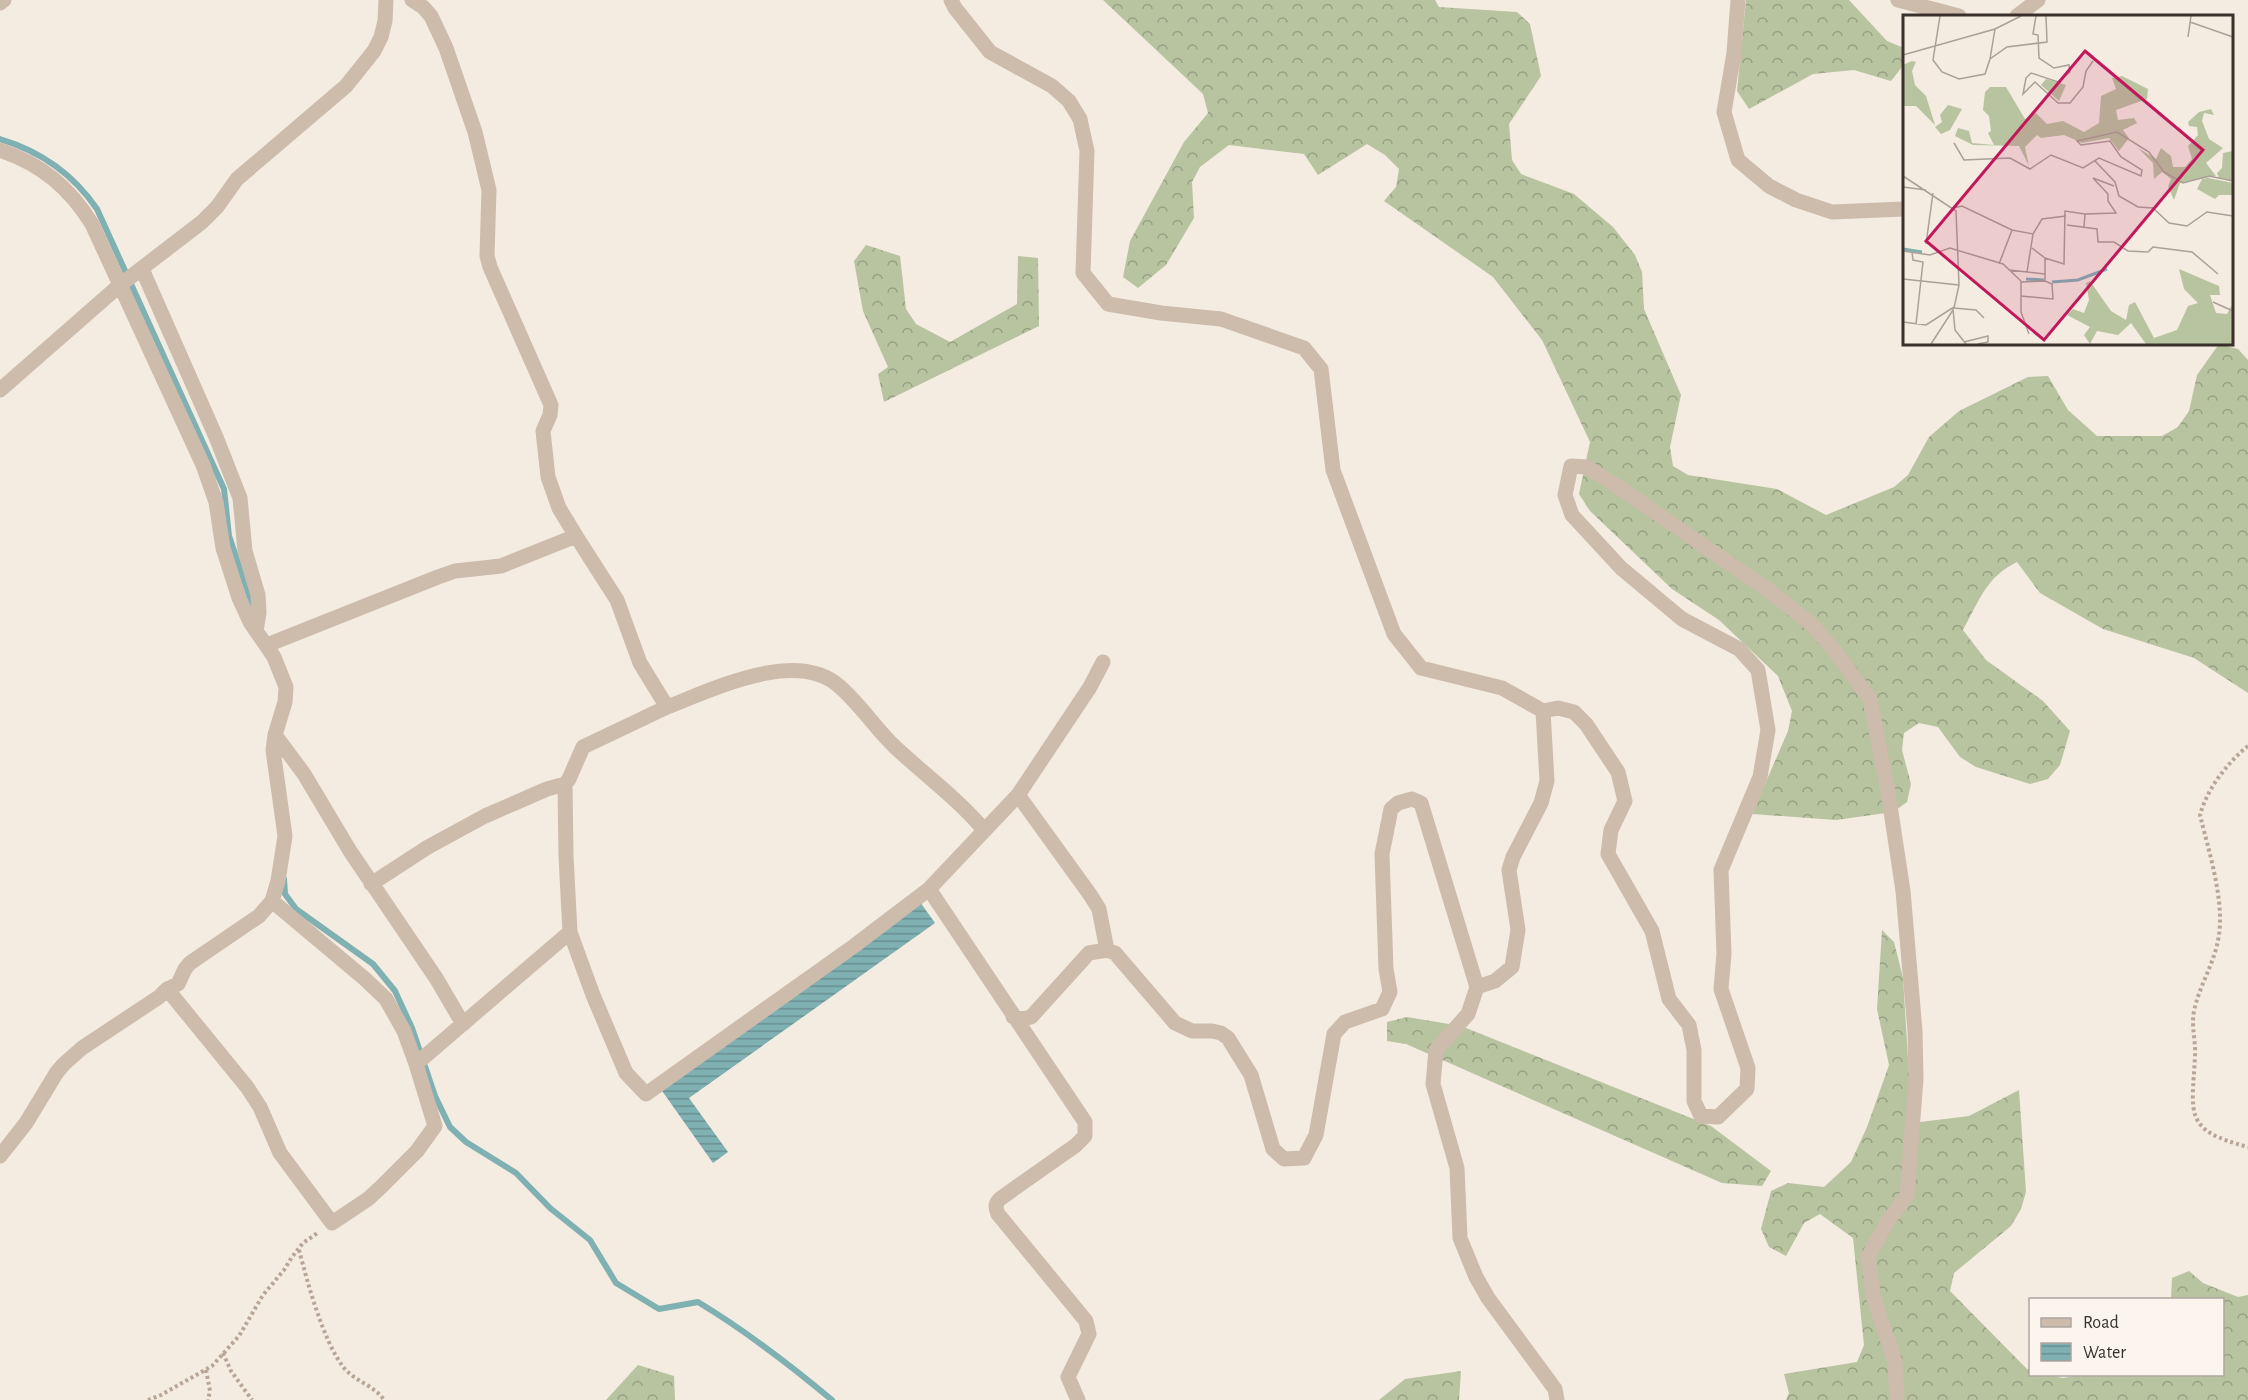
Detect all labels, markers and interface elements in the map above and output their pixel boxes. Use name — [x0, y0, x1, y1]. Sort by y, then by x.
inset map — [1903, 15, 2233, 345]
legend — [2029, 1298, 2224, 1376]
text: Road — [2083, 1314, 2119, 1332]
text: Water — [2083, 1344, 2126, 1362]

